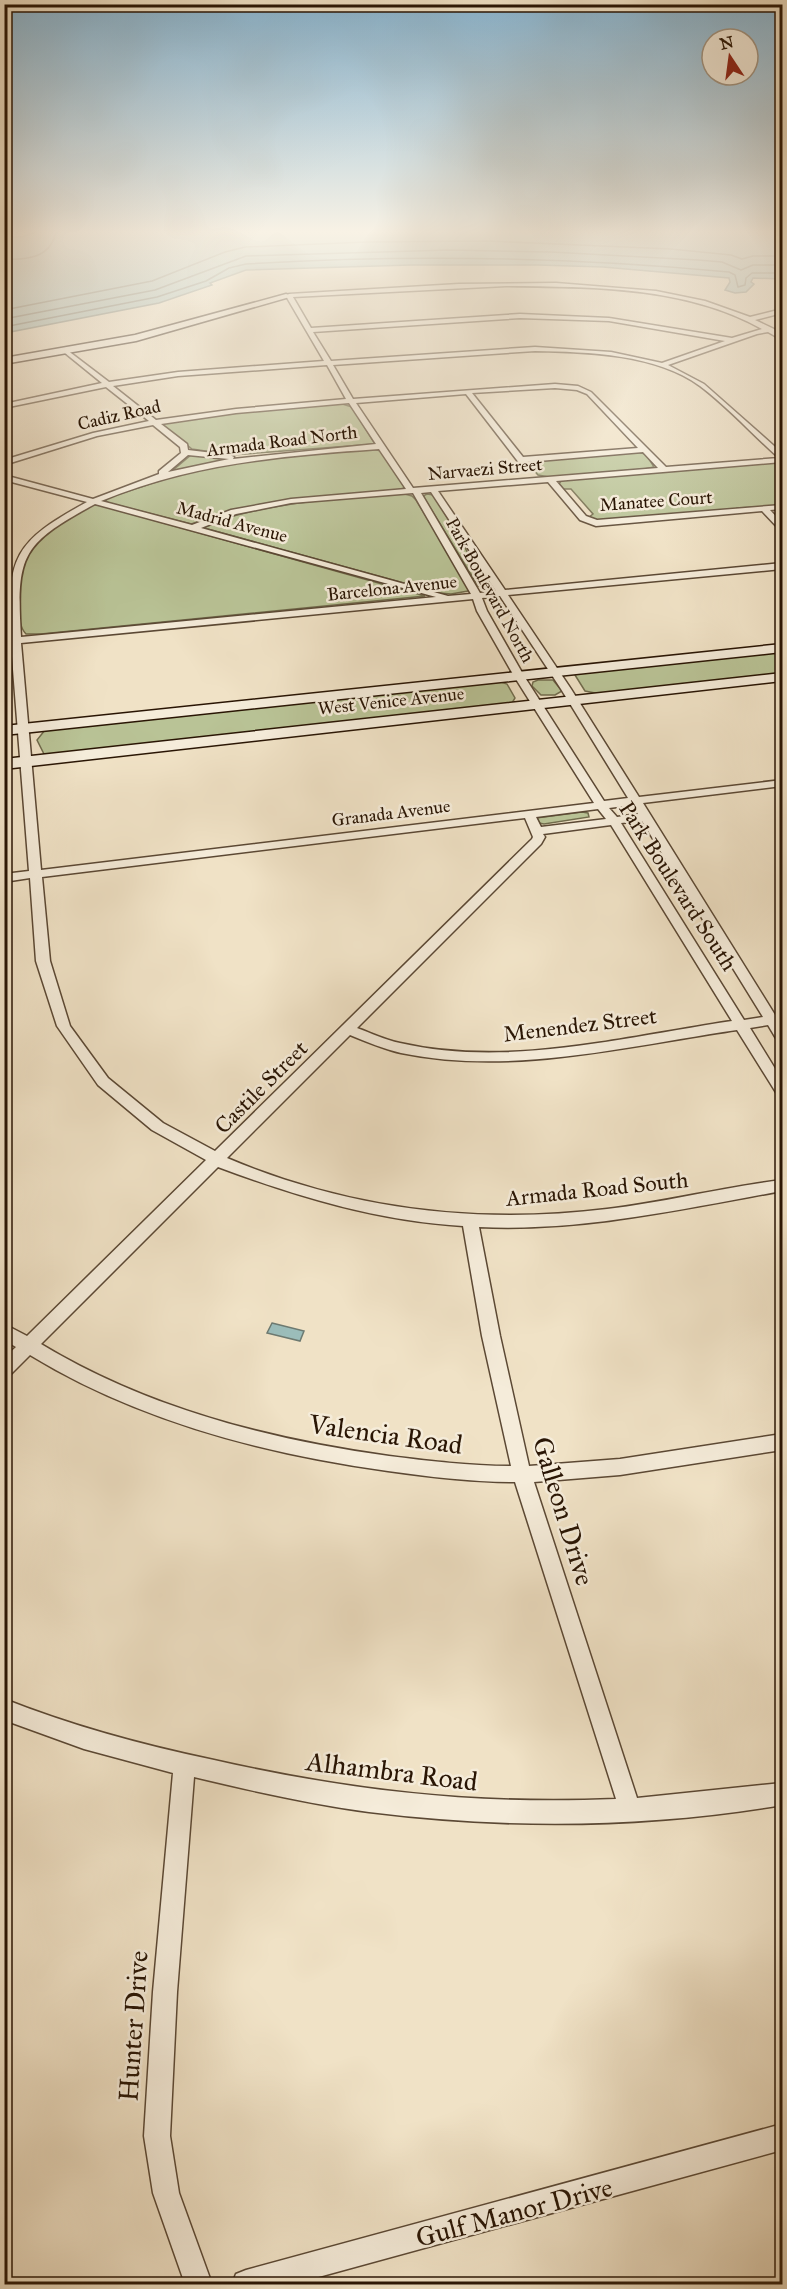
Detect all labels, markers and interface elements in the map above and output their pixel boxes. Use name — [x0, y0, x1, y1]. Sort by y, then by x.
north arrow — [700, 27, 760, 87]
text: N — [718, 32, 736, 54]
street label: Cadiz Road — [75, 395, 163, 435]
street label: Armada Road North — [204, 421, 359, 461]
street label: Narvaezi Street — [427, 453, 544, 485]
street label: Manatee Court — [599, 486, 714, 516]
street label: Madrid Avenue — [174, 497, 290, 547]
street label: Park Boulevard North — [441, 514, 539, 666]
street label: Barcelona Avenue — [326, 570, 458, 606]
street label: West Venice Avenue — [317, 682, 465, 720]
street label: Granada Avenue — [330, 795, 452, 831]
street label: Park Boulevard South — [613, 796, 743, 976]
street label: Menendez Street — [502, 1002, 658, 1048]
street label: Castile Street — [209, 1035, 313, 1139]
street label: Armada Road South — [504, 1166, 690, 1212]
street label: Valencia Road — [306, 1407, 465, 1461]
street label: Galleon Drive — [526, 1433, 602, 1589]
street label: Alhambra Road — [303, 1744, 480, 1798]
street label: Hunter Drive — [111, 1949, 155, 2103]
street label: Gulf Manor Drive — [412, 2170, 616, 2254]

